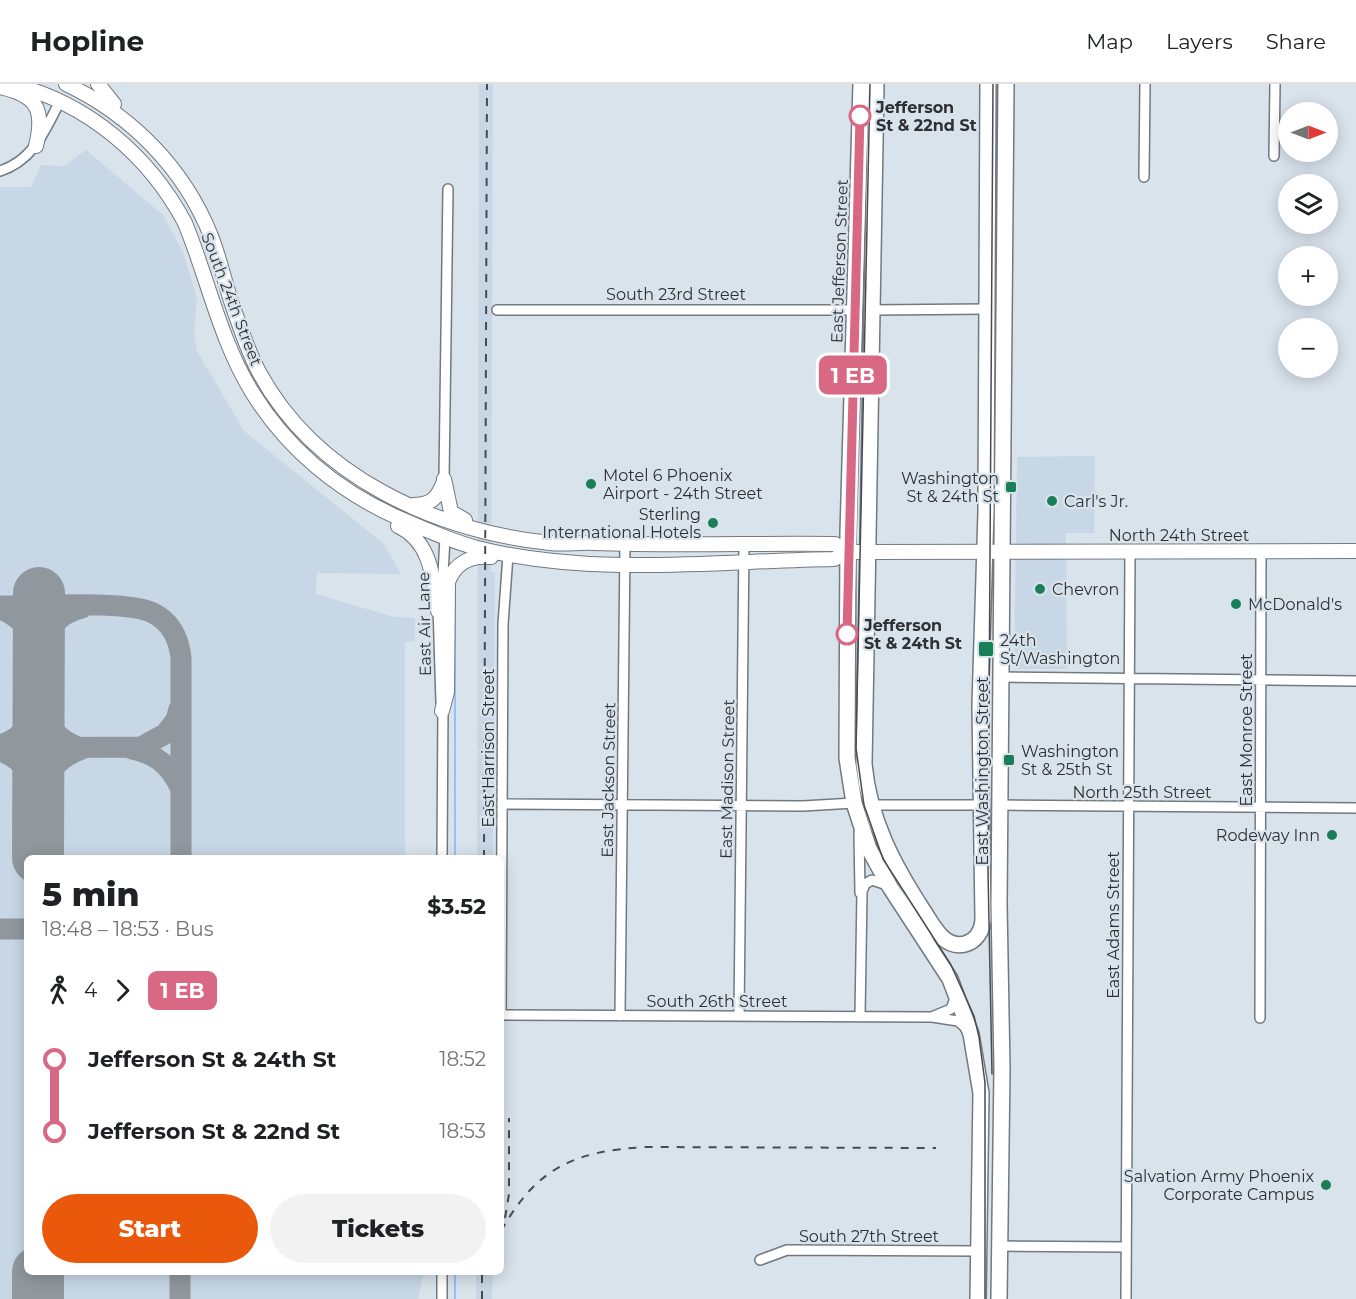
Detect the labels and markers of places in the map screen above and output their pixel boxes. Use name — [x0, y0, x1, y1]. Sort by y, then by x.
place label: Jefferson St & 22nd St — [875, 98, 977, 135]
marker: Jefferson St & 22nd St — [849, 105, 871, 127]
place label: Motel 6 Phoenix Airport - 24th Street — [603, 466, 763, 503]
place label: Washington St & 24th St — [901, 469, 999, 506]
marker: Motel 6 Phoenix Airport - 24th Street — [584, 477, 598, 491]
marker: Washington St & 24th St — [1004, 480, 1018, 494]
place label: Carl's Jr. — [1064, 492, 1128, 511]
marker: Carl's Jr. — [1045, 494, 1059, 508]
place label: Sterling International Hotels — [542, 505, 701, 542]
marker: Sterling International Hotels — [706, 516, 720, 530]
place label: Chevron — [1052, 580, 1119, 599]
marker: Chevron — [1033, 582, 1047, 596]
place label: McDonald's — [1248, 595, 1342, 614]
marker: McDonald's — [1229, 597, 1243, 611]
place label: Jefferson St & 24th St — [863, 616, 962, 653]
marker: Jefferson St & 24th St — [836, 623, 858, 645]
place label: 24th St/Washington — [1000, 631, 1120, 668]
marker: 24th St/Washington — [977, 640, 995, 658]
place label: Washington St & 25th St — [1021, 742, 1119, 779]
marker: Washington St & 25th St — [1002, 753, 1016, 767]
place label: Rodeway Inn — [1216, 826, 1320, 845]
marker: Rodeway Inn — [1325, 828, 1339, 842]
place label: Salvation Army Phoenix Corporate Campus — [1124, 1167, 1314, 1204]
marker: Salvation Army Phoenix Corporate Campus — [1319, 1178, 1333, 1192]

